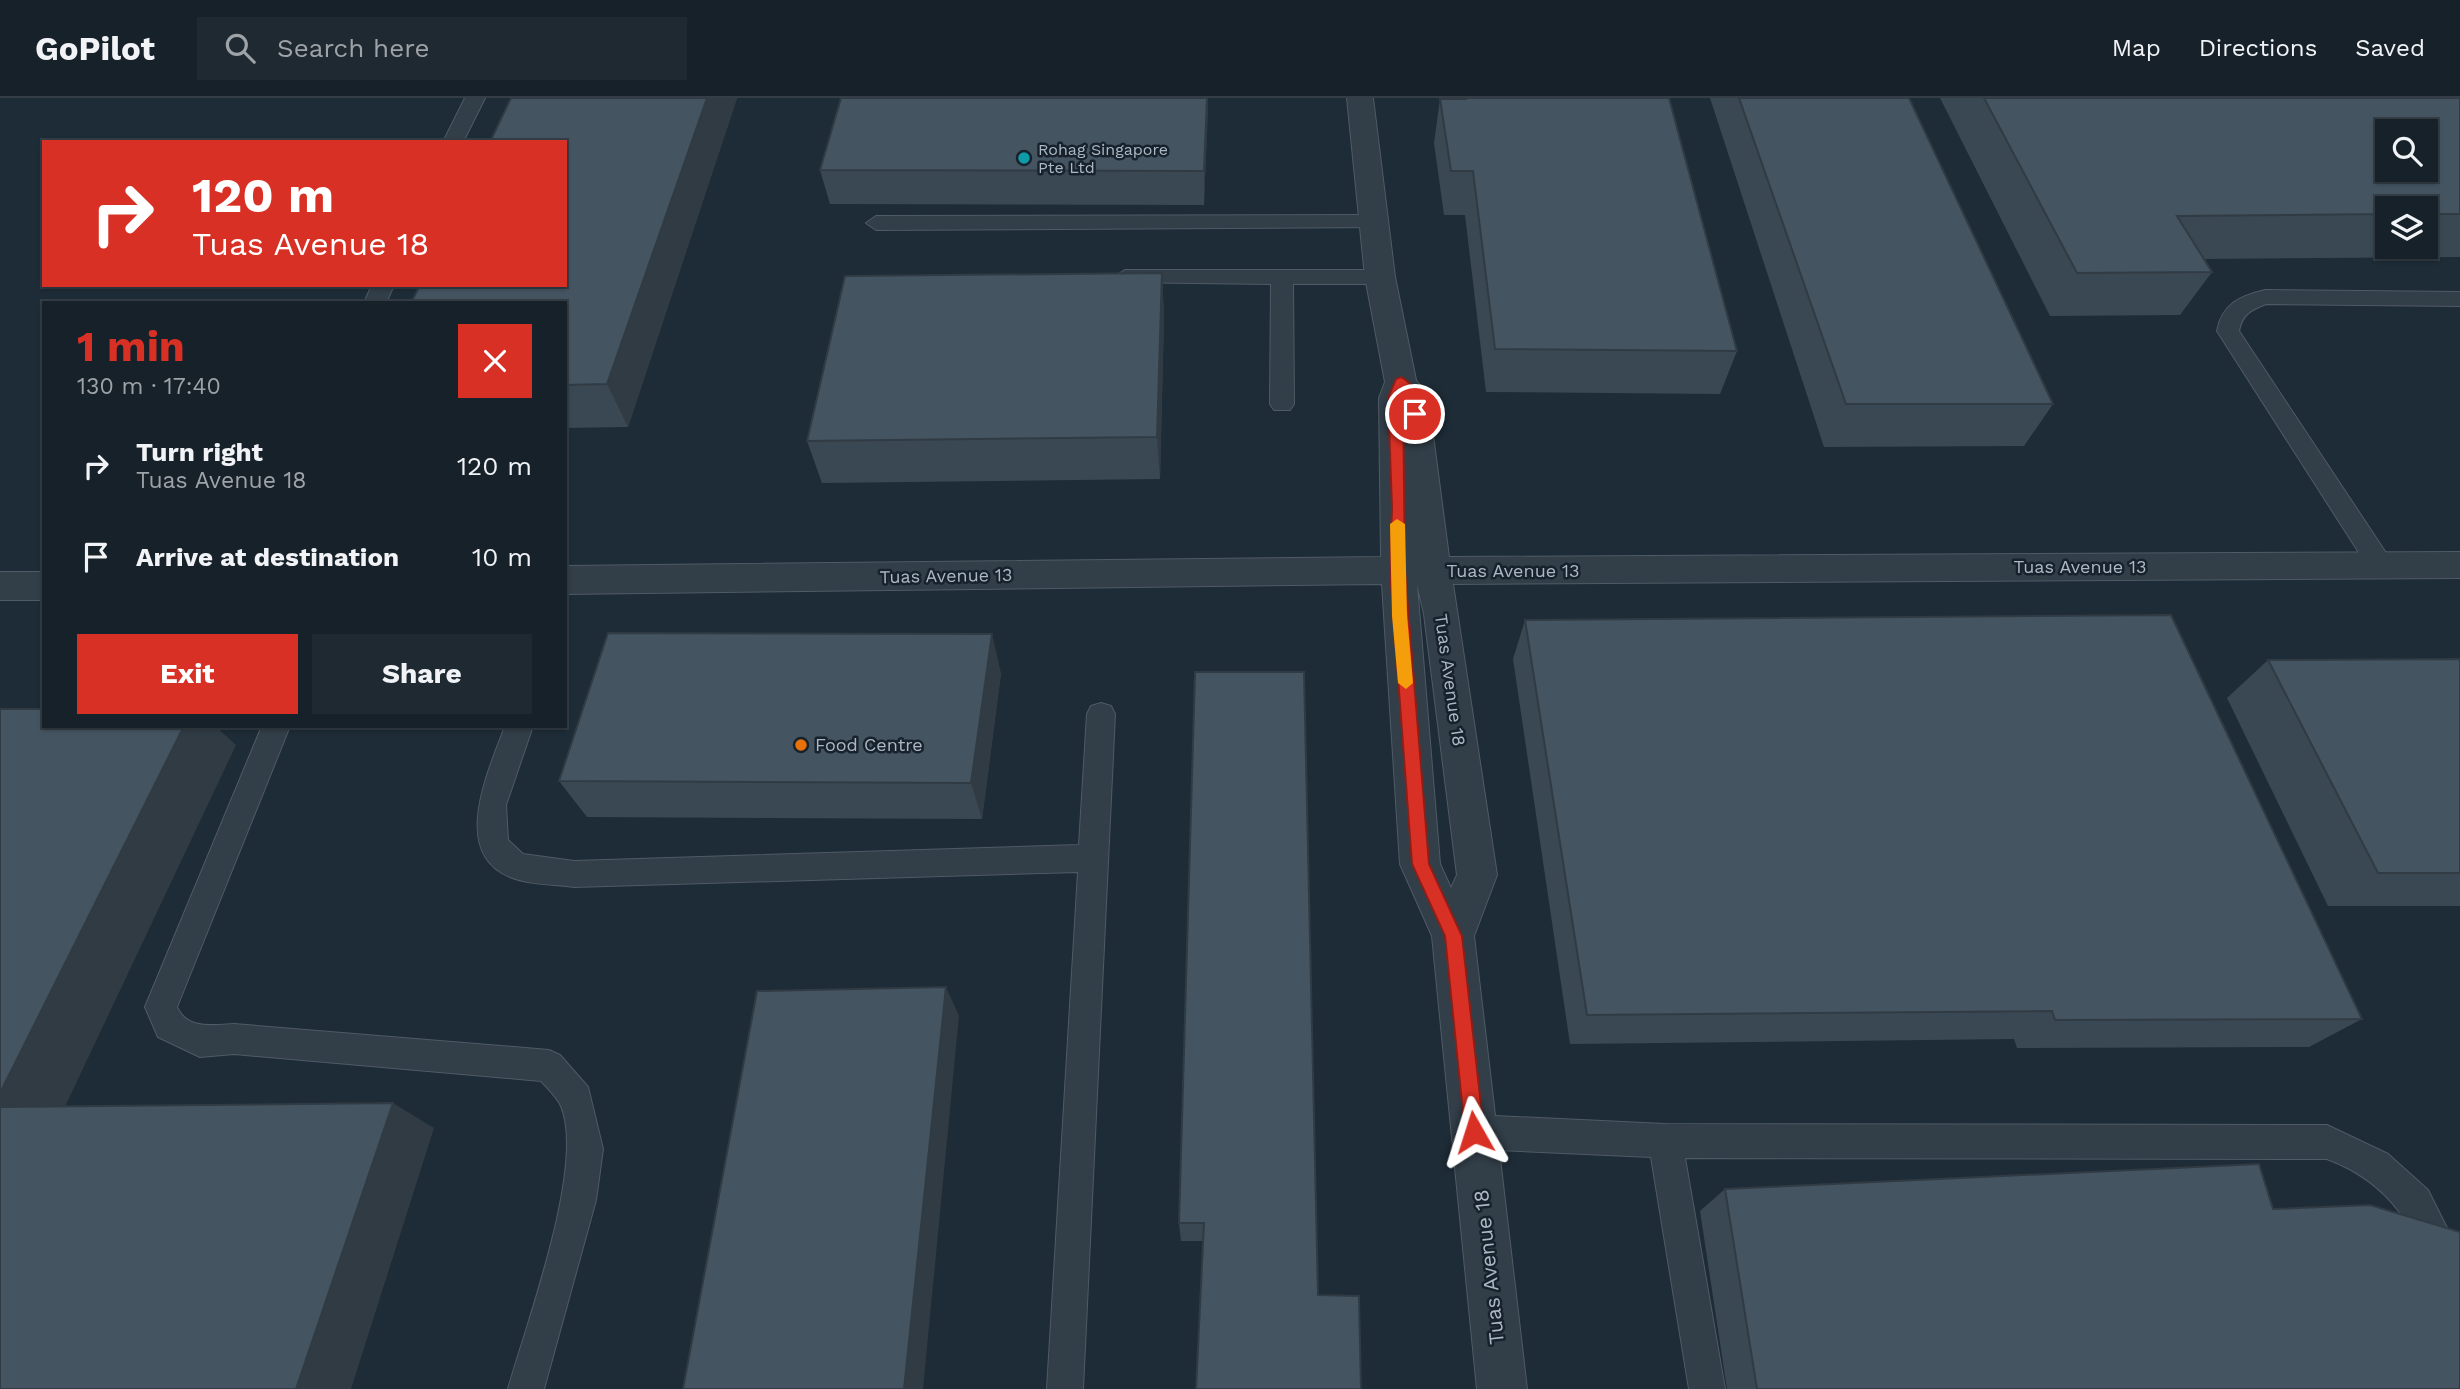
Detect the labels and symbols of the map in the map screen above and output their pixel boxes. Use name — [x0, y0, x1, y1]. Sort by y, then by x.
place label: Rohag Singapore Pte Ltd — [1038, 140, 1168, 177]
marker: Rohag Singapore Pte Ltd — [1016, 150, 1032, 166]
pin — [1385, 384, 1445, 444]
street label: Tuas Avenue 13 — [2014, 556, 2146, 577]
street label: Tuas Avenue 13 — [1447, 560, 1579, 581]
street label: Tuas Avenue 13 — [879, 564, 1013, 587]
street label: Tuas Avenue 18 — [1431, 612, 1470, 747]
place label: Food Centre — [815, 734, 923, 755]
marker: Food Centre — [793, 737, 809, 753]
position arrow — [1437, 1095, 1511, 1169]
street label: Tuas Avenue 18 — [1468, 1188, 1509, 1346]

